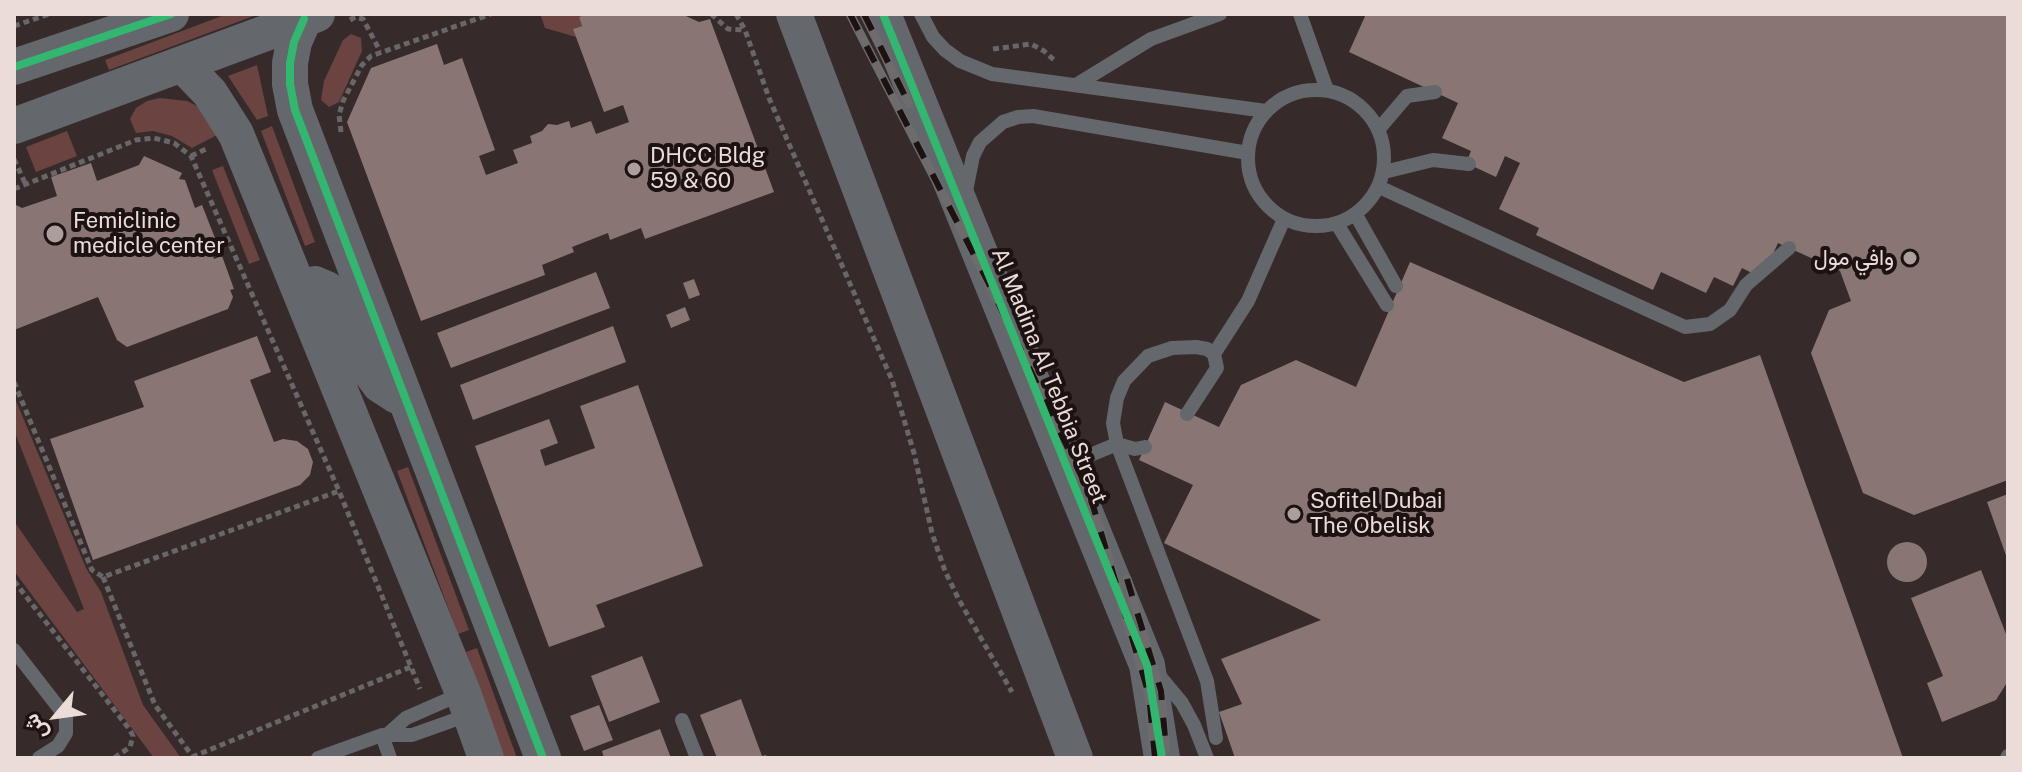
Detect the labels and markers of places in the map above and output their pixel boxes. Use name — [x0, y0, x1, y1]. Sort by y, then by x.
place label: DHCC Bldg 59 & 60 — [650, 143, 765, 194]
marker: DHCC Bldg 59 & 60 — [625, 160, 643, 178]
place label: Femiclinic medicle center — [73, 208, 225, 260]
marker: Femiclinic medicle center — [44, 223, 66, 245]
place label: وافي مول — [1814, 245, 1894, 271]
marker: وافي مول — [1901, 249, 1919, 267]
place label: Sofitel Dubai The Obelisk — [1310, 488, 1442, 540]
marker: Sofitel Dubai The Obelisk — [1285, 505, 1303, 523]

